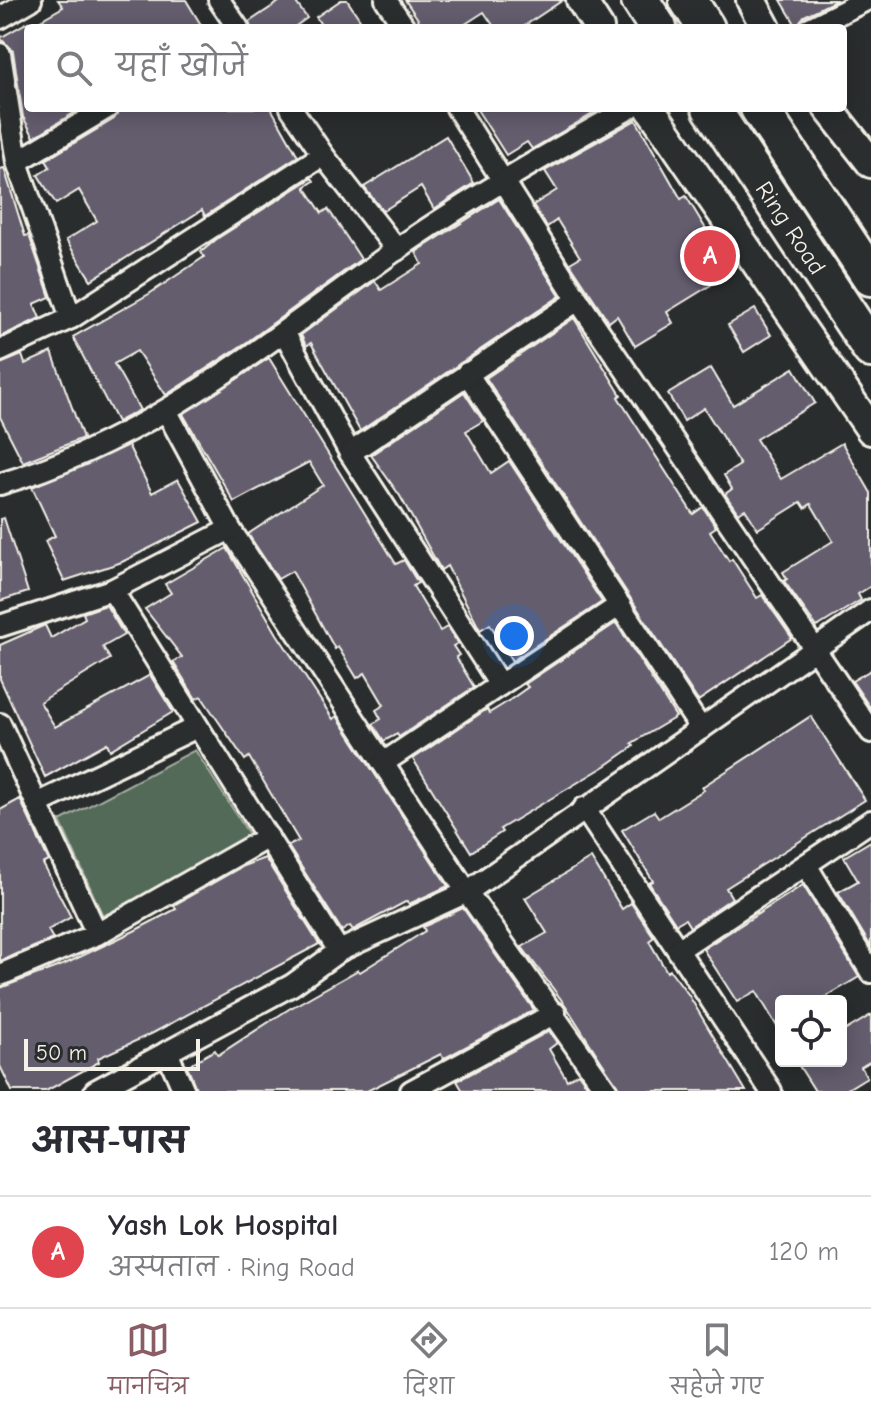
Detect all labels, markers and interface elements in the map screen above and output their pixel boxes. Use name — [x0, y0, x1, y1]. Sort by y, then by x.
search box — [24, 24, 847, 112]
icon: search — [52, 46, 96, 90]
text: यहाँ खोजें — [116, 49, 247, 84]
street label: Ring Road — [750, 176, 832, 280]
pin: A — [684, 226, 736, 286]
your location — [494, 616, 534, 656]
map controls — [775, 995, 847, 1067]
button: locate — [775, 995, 847, 1067]
scale bar — [24, 1035, 200, 1071]
text: 50 m — [36, 1040, 87, 1066]
text: आस-पास — [32, 1121, 188, 1161]
text: Yash Lok Hospital — [108, 1208, 338, 1243]
text: A — [51, 1237, 65, 1267]
text: 120 m — [769, 1237, 839, 1267]
text: अस्पताल · Ring Road — [108, 1253, 355, 1283]
tab: मानचित्र — [108, 1318, 189, 1411]
tab: दिशा — [404, 1318, 454, 1411]
tab: सहेजे गए — [670, 1318, 763, 1411]

